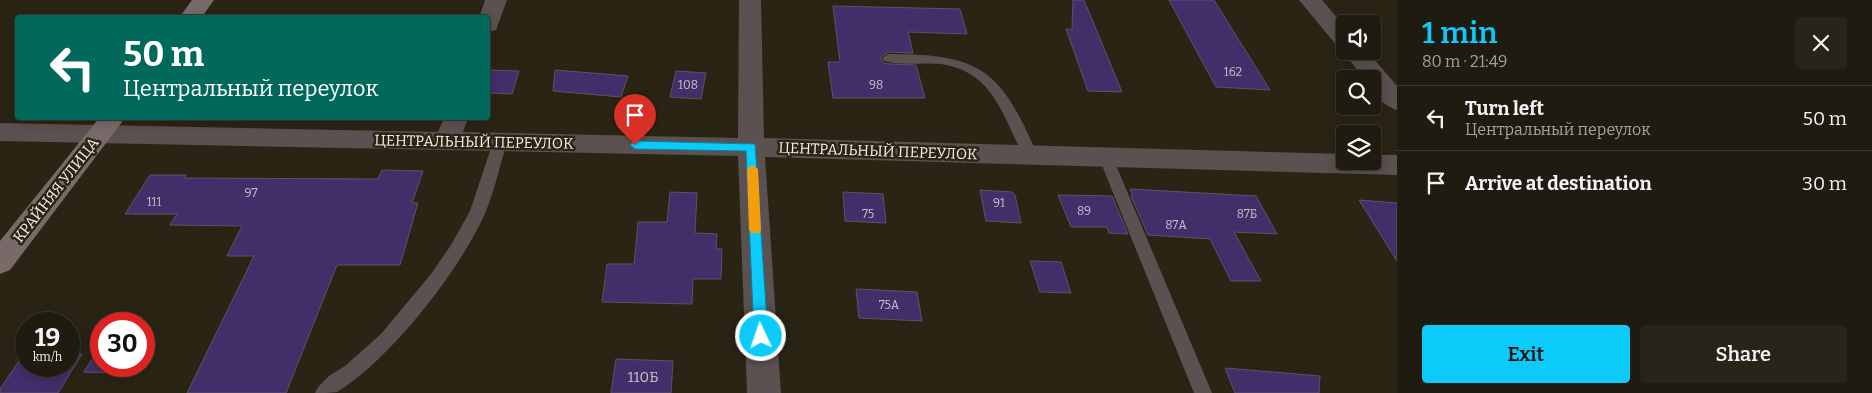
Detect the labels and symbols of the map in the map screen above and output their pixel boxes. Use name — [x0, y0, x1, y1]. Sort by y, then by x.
house number: 162 — [1224, 65, 1242, 79]
house number: 108 — [678, 78, 698, 92]
house number: 98 — [869, 78, 883, 92]
pin — [614, 94, 656, 145]
street label: ЦЕНТРАЛЬНЫЙ ПЕРЕУЛОК — [374, 131, 574, 153]
street label: КРАЙНЯЯ УЛИЦА — [9, 134, 103, 246]
street label: ЦЕНТРАЛЬНЫЙ ПЕРЕУЛОК — [778, 139, 978, 163]
house number: 97 — [245, 186, 257, 200]
house number: 111 — [147, 195, 161, 209]
house number: 91 — [993, 196, 1005, 210]
house number: 89 — [1077, 204, 1091, 218]
house number: 75 — [862, 207, 874, 221]
house number: 87Б — [1237, 207, 1257, 221]
house number: 87А — [1165, 218, 1187, 232]
house number: 75А — [879, 298, 900, 312]
position arrow — [734, 309, 786, 361]
speed limit sign: 30 — [90, 312, 155, 377]
house number: 110Б — [627, 368, 659, 386]

